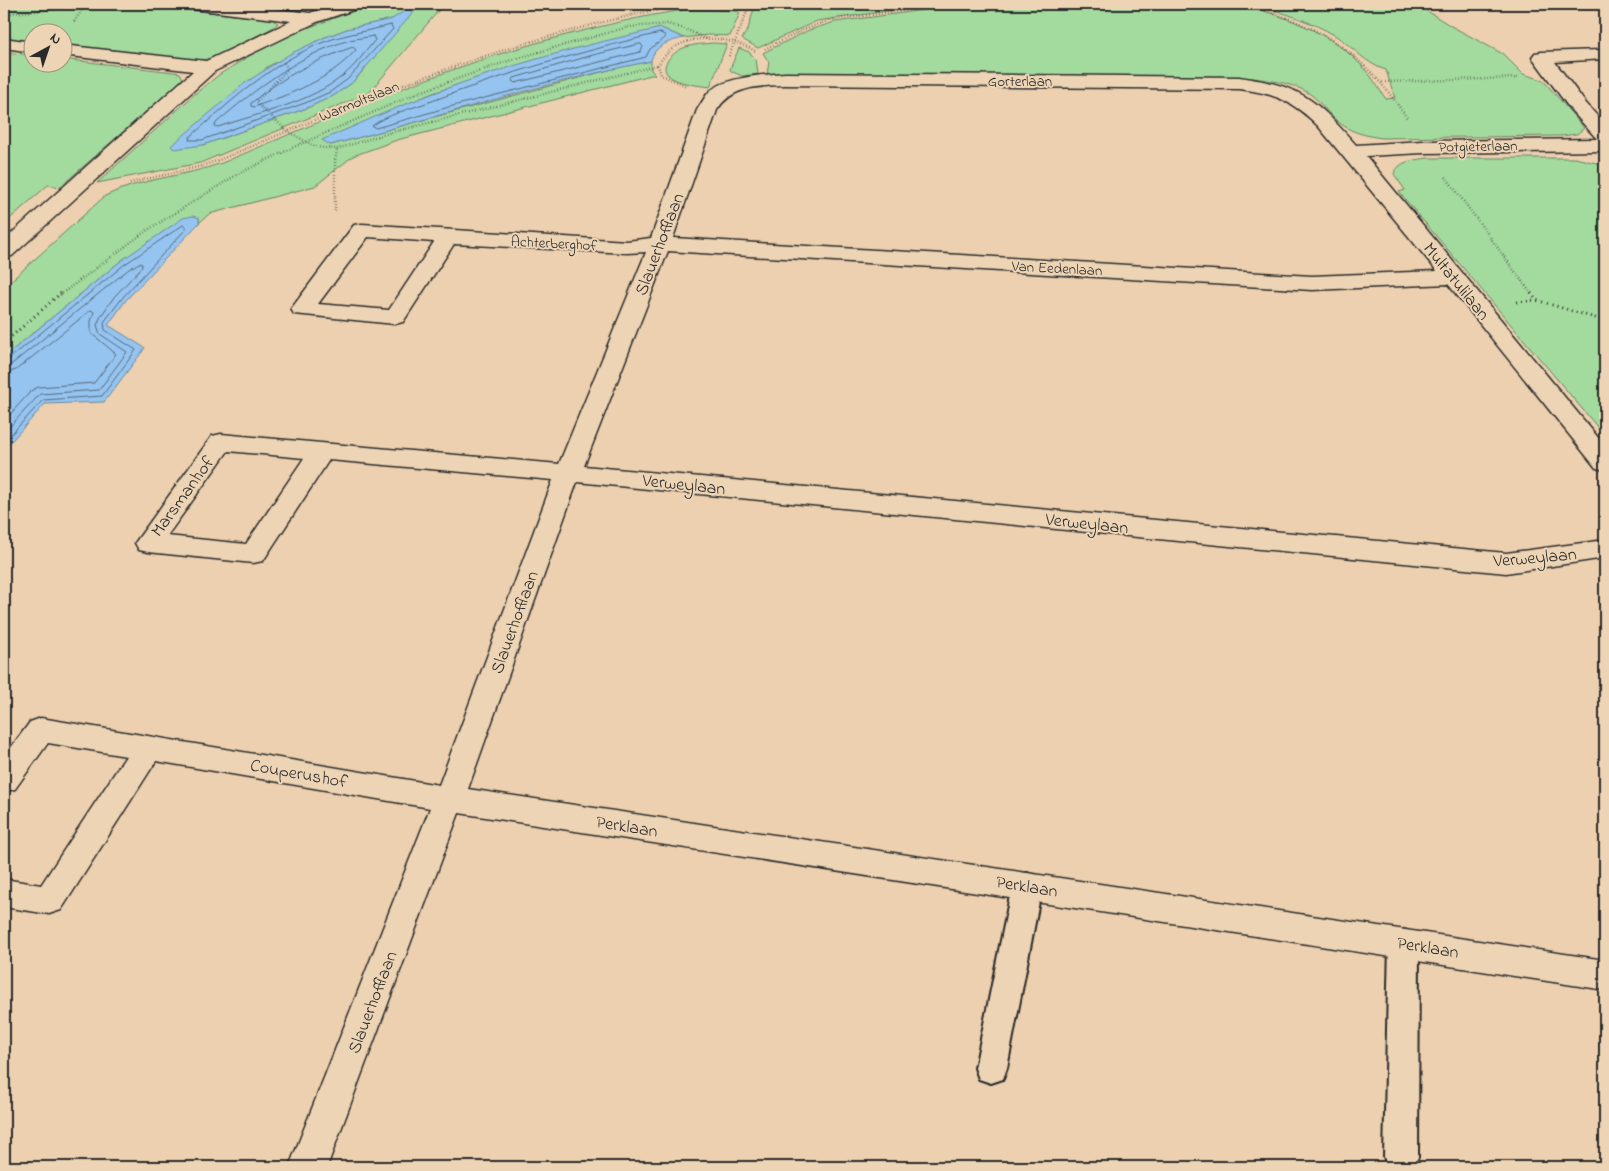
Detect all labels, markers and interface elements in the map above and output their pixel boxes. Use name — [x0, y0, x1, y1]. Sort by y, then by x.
north arrow — [22, 22, 72, 72]
text: N — [45, 28, 66, 50]
street label: Gorterlaan — [988, 71, 1052, 93]
street label: Warmoltslaan — [316, 76, 403, 128]
street label: Potgieterlaan — [1438, 135, 1518, 160]
street label: Slauerhofflaan — [629, 190, 692, 300]
street label: Achterberghof — [510, 231, 598, 258]
street label: Multatulilaan — [1416, 238, 1495, 327]
street label: Van Eedenlaan — [1010, 256, 1103, 282]
street label: Marsmanhof — [145, 451, 222, 543]
street label: Verweylaan — [640, 469, 727, 503]
street label: Verweylaan — [1043, 508, 1130, 542]
street label: Verweylaan — [1492, 542, 1578, 576]
street label: Slauerhofflaan — [485, 567, 547, 678]
street label: Couperushof — [248, 754, 350, 796]
street label: Perklaan — [594, 810, 660, 846]
street label: Perklaan — [994, 870, 1060, 906]
street label: Perklaan — [1395, 931, 1461, 967]
street label: Slauerhofflaan — [342, 948, 405, 1058]

